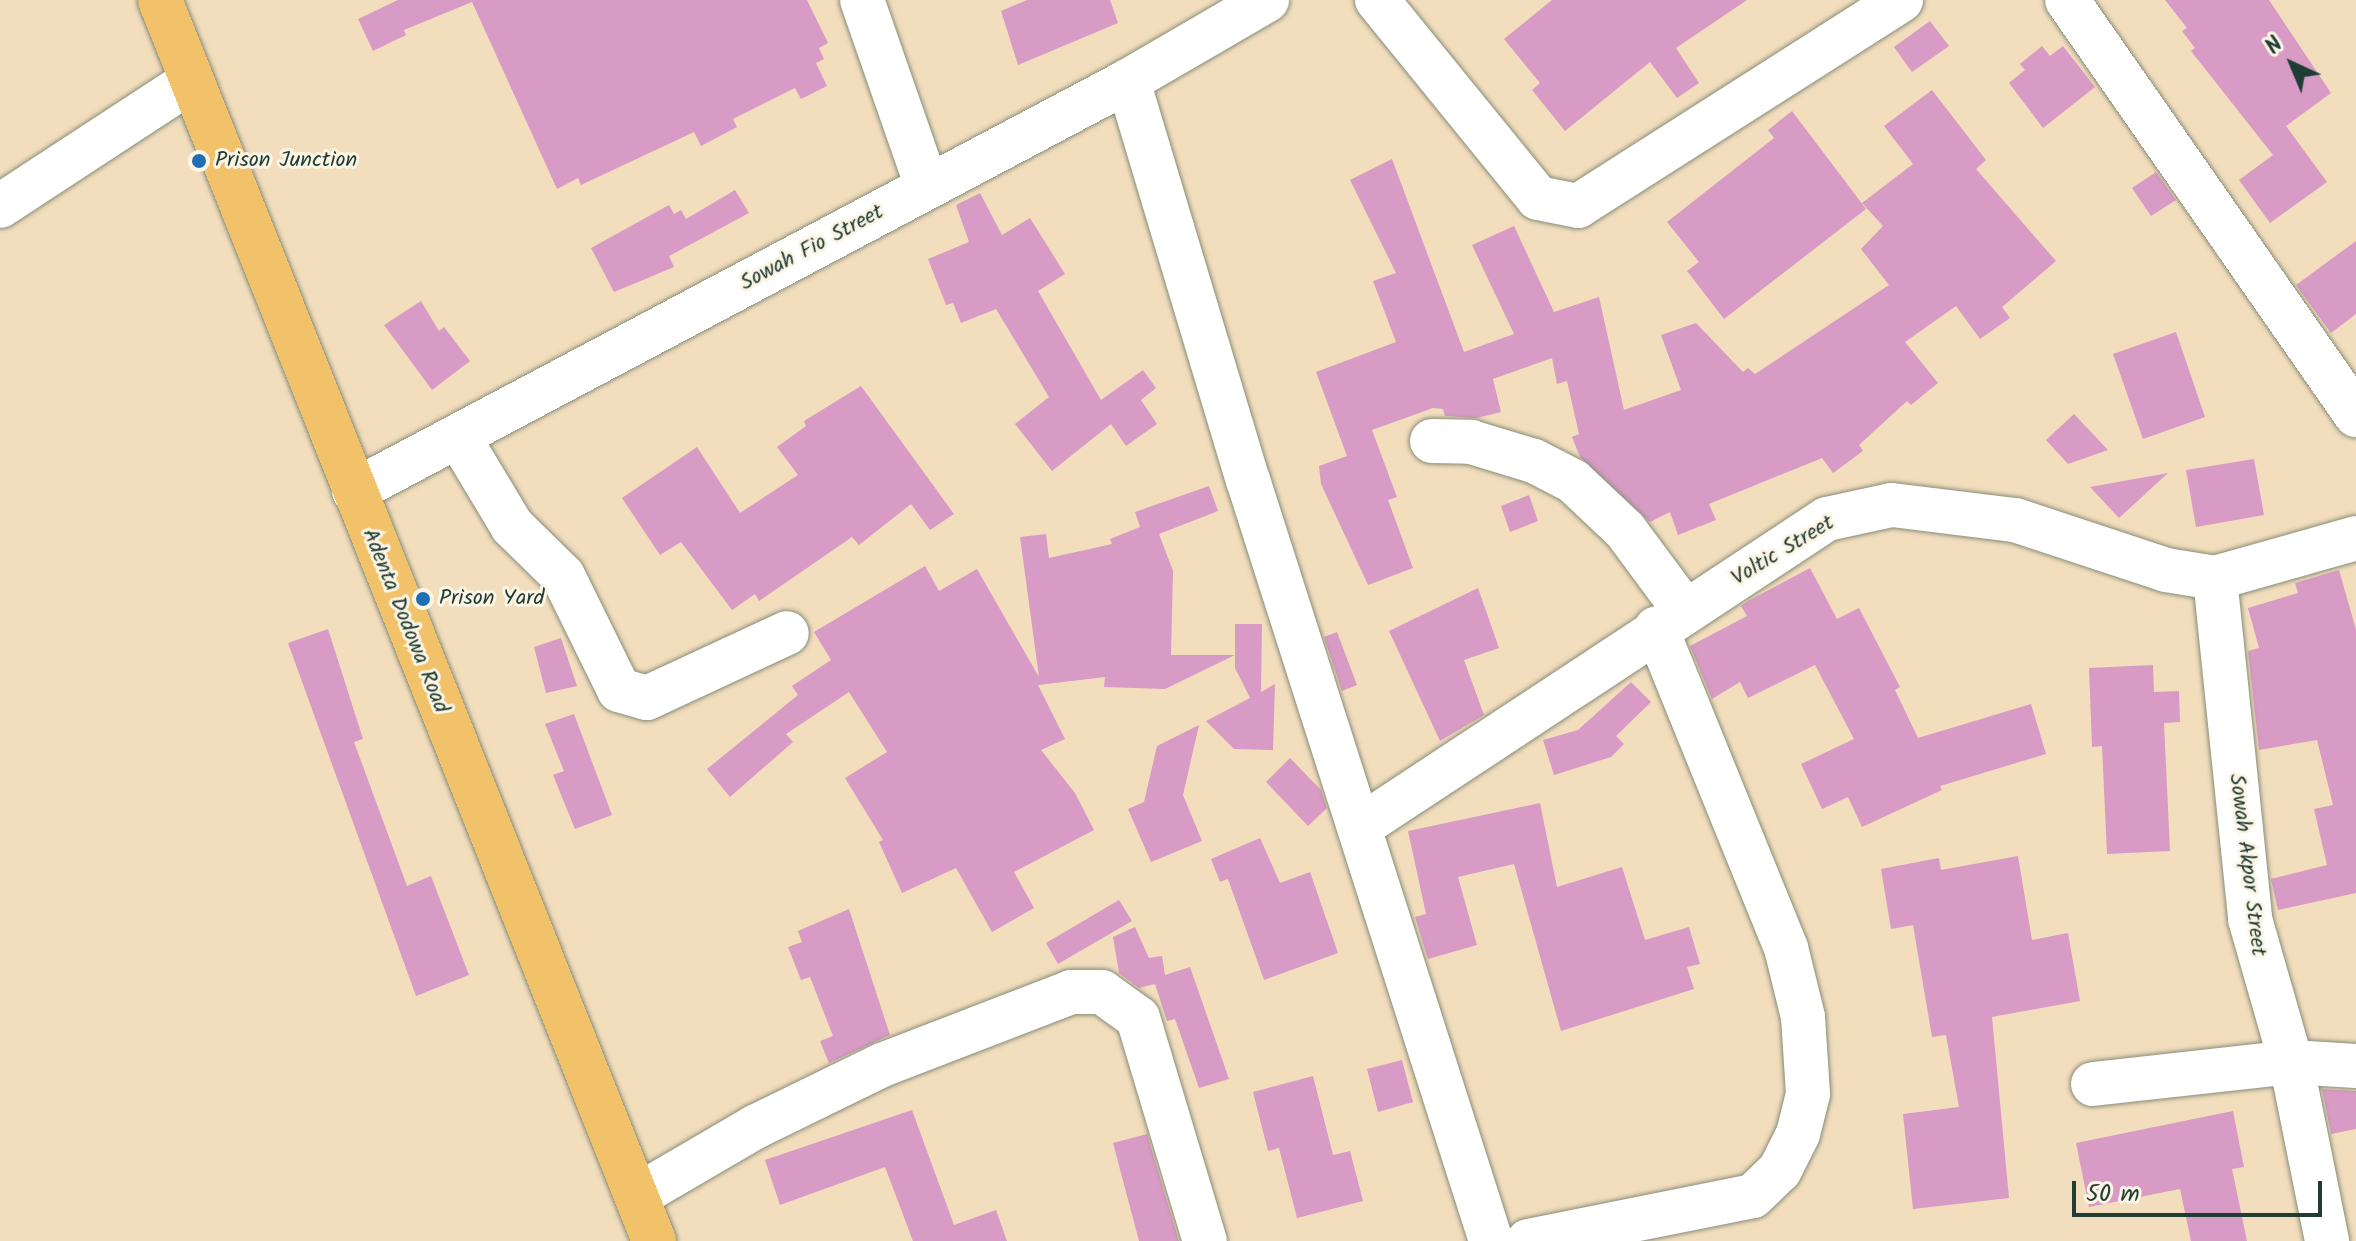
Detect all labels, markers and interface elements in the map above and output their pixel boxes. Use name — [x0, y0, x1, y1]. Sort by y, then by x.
north arrow — [2252, 24, 2332, 104]
text: N — [2258, 29, 2292, 64]
place label: Prison Junction — [215, 148, 357, 174]
marker: Prison Junction — [190, 152, 208, 170]
street label: Sowah Fio Street — [736, 199, 888, 297]
street label: Voltic Street — [1727, 510, 1839, 592]
street label: Adenta Dodowa Road — [356, 525, 454, 717]
place label: Prison Yard — [439, 586, 545, 612]
marker: Prison Yard — [414, 590, 432, 608]
street label: Sowah Akpor Street — [2223, 772, 2271, 958]
scale bar — [2076, 1165, 2326, 1215]
text: 50 m — [2086, 1175, 2140, 1214]

